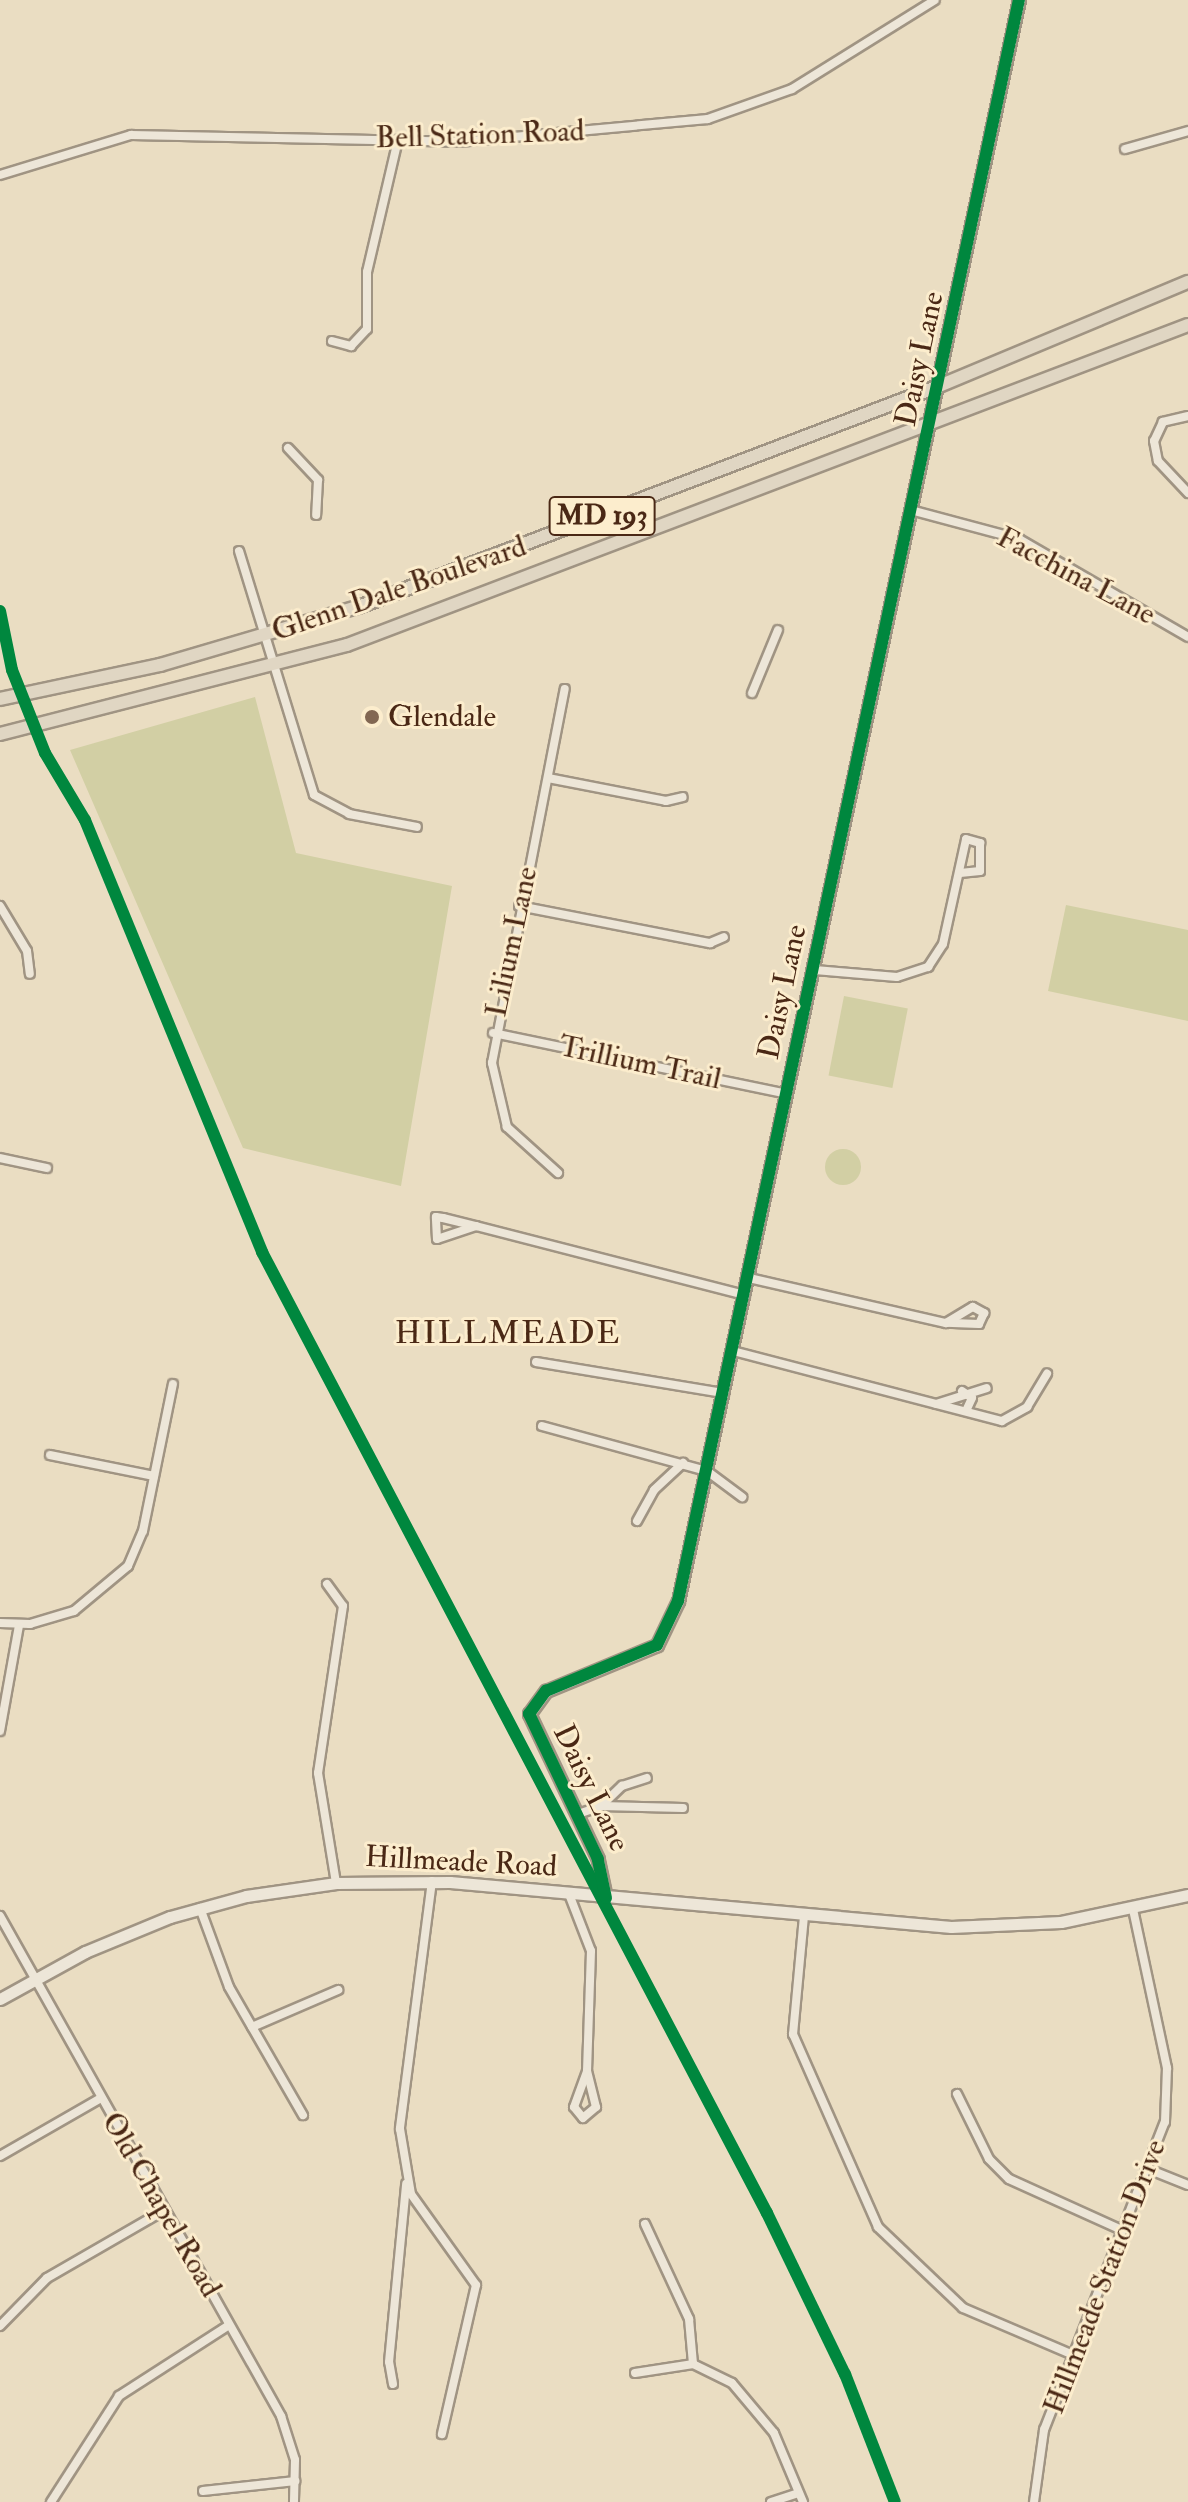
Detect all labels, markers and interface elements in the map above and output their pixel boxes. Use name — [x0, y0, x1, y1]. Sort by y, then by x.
street label: Bell Station Road — [375, 113, 585, 157]
street label: Daisy Lane — [888, 288, 952, 430]
road number: MD 193 — [548, 492, 656, 540]
street label: Facchina Lane — [991, 519, 1161, 633]
street label: Glenn Dale Boulevard — [267, 529, 531, 649]
place label: Glendale — [388, 699, 496, 735]
marker: Glendale — [363, 708, 381, 726]
street label: Lilium Lane — [479, 864, 545, 1020]
street label: Daisy Lane — [751, 921, 815, 1063]
street label: Trillium Trail — [556, 1028, 724, 1098]
district label: HILLMEADE — [395, 1314, 621, 1352]
street label: Daisy Lane — [545, 1719, 637, 1857]
street label: Hillmeade Road — [364, 1839, 558, 1885]
street label: Old Chapel Road — [94, 2106, 228, 2304]
street label: Hillmeade Station Drive — [1036, 2135, 1174, 2419]

